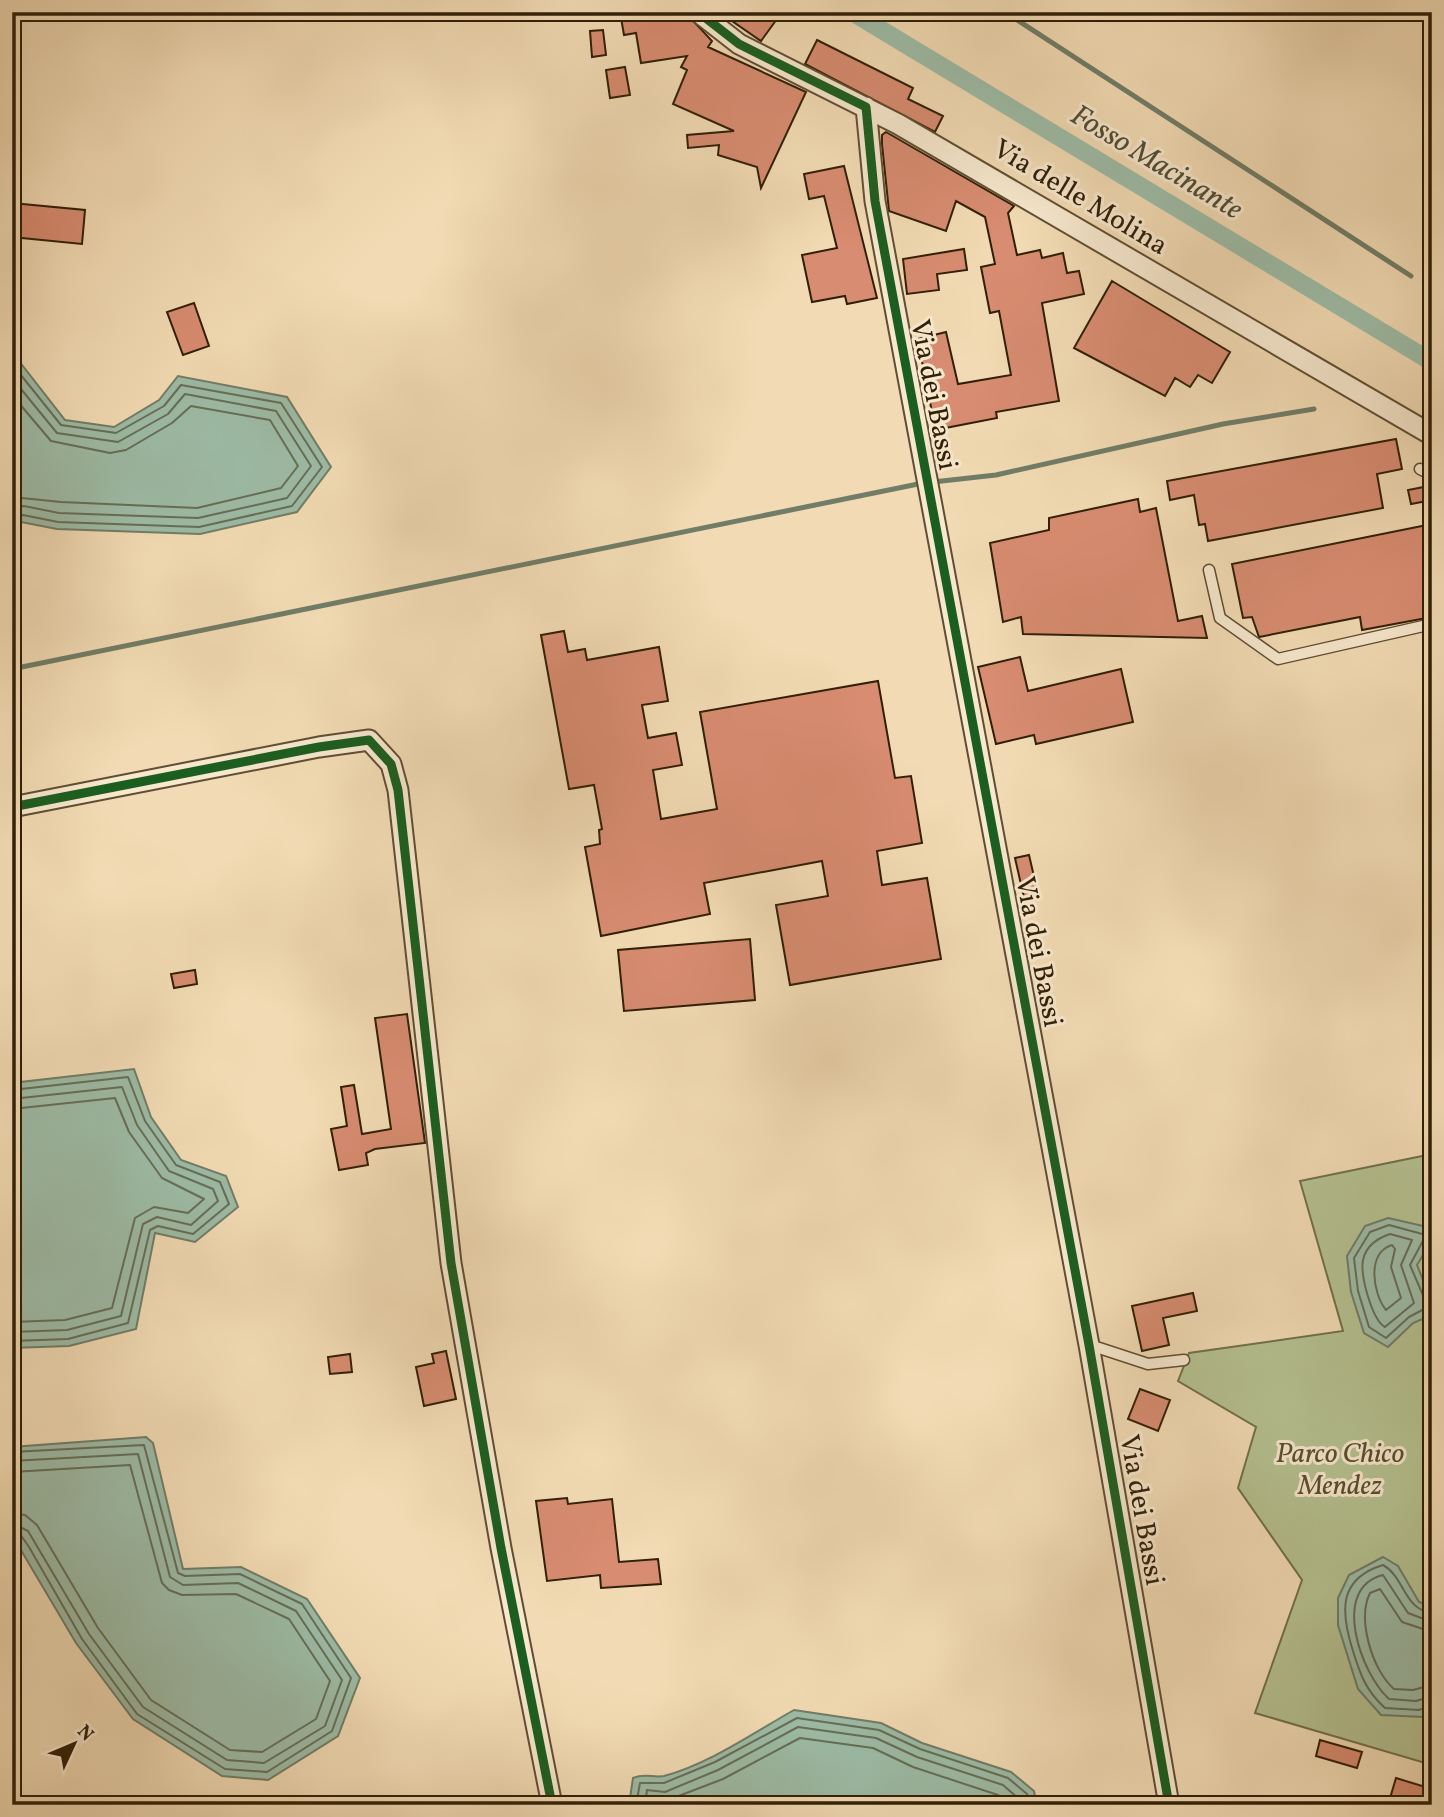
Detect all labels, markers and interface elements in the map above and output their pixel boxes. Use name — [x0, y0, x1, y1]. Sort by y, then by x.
water label: Fosso Macinante — [1062, 95, 1250, 231]
street label: Via delle Molina — [985, 130, 1175, 266]
street label: Via dei Bassi — [899, 316, 967, 474]
street label: Via dei Bassi — [1004, 873, 1072, 1031]
street label: Via dei Bassi — [1109, 1431, 1173, 1589]
park label: Parco Chico Mendez — [1276, 1435, 1404, 1506]
north arrow — [38, 1708, 108, 1778]
text: N — [71, 1720, 99, 1748]

